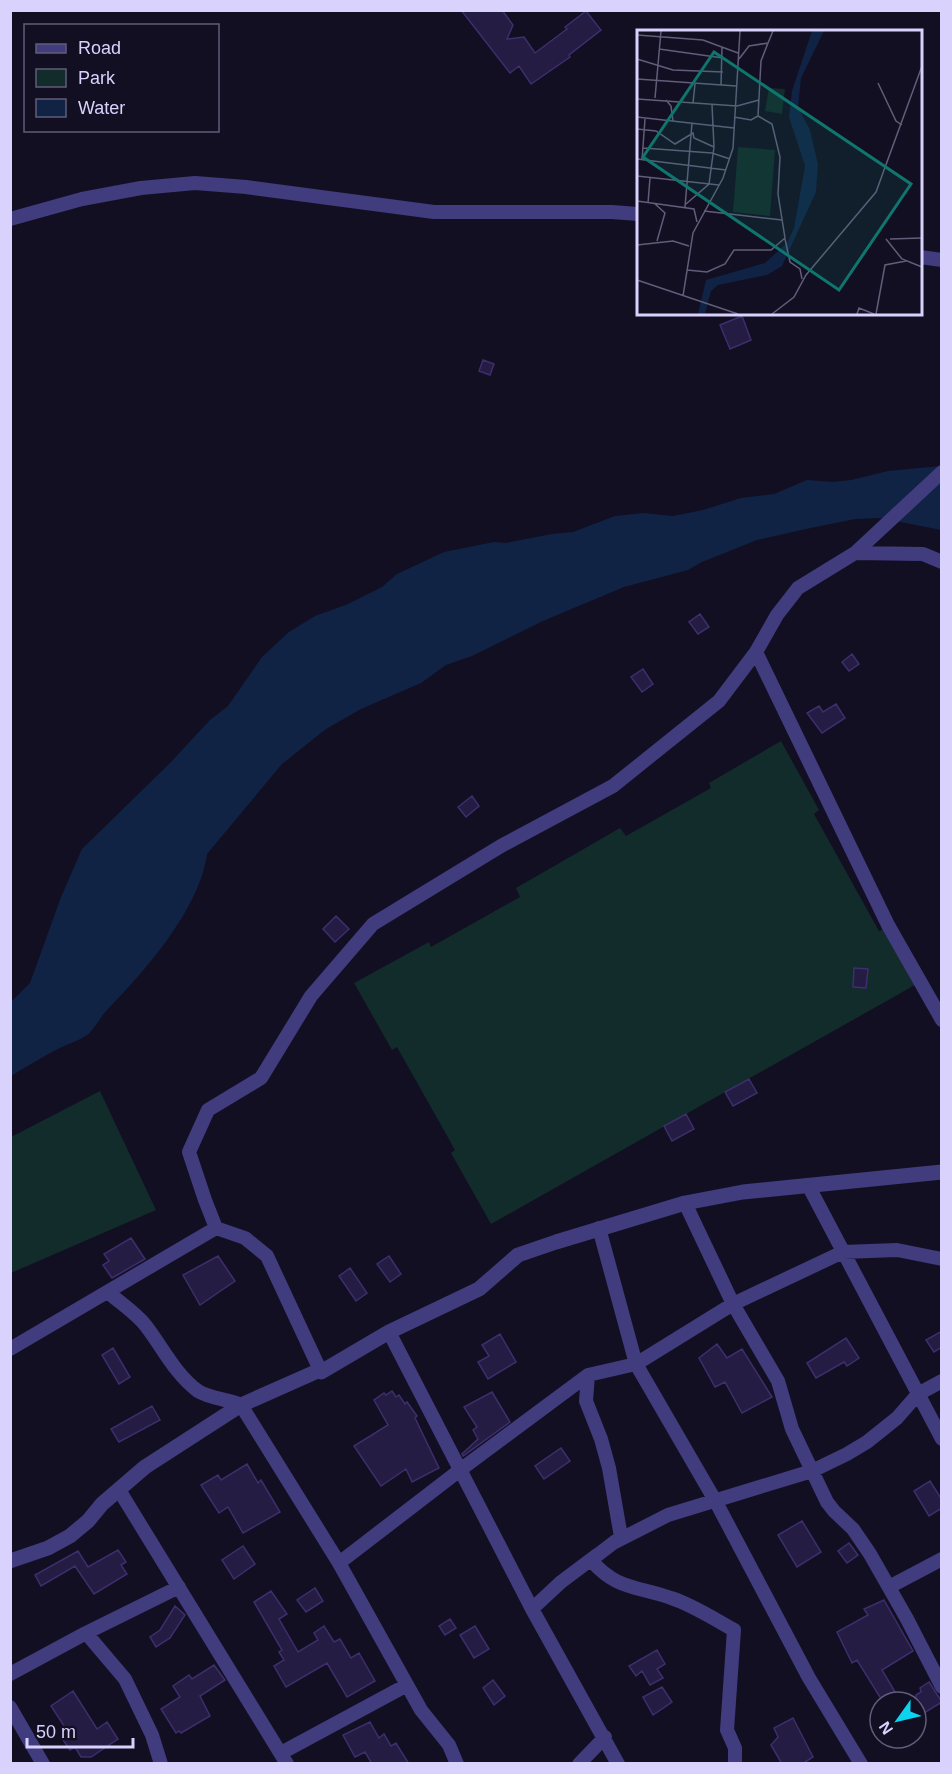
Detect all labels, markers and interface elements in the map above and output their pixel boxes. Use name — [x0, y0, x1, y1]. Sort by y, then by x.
legend — [24, 24, 219, 132]
inset map — [637, 30, 922, 315]
text: Road — [78, 38, 121, 58]
text: Park — [78, 68, 116, 88]
text: Water — [78, 98, 125, 118]
north arrow — [868, 1690, 928, 1750]
scale bar — [27, 1711, 134, 1749]
text: N — [876, 1719, 896, 1738]
text: 50 m — [36, 1722, 76, 1742]

